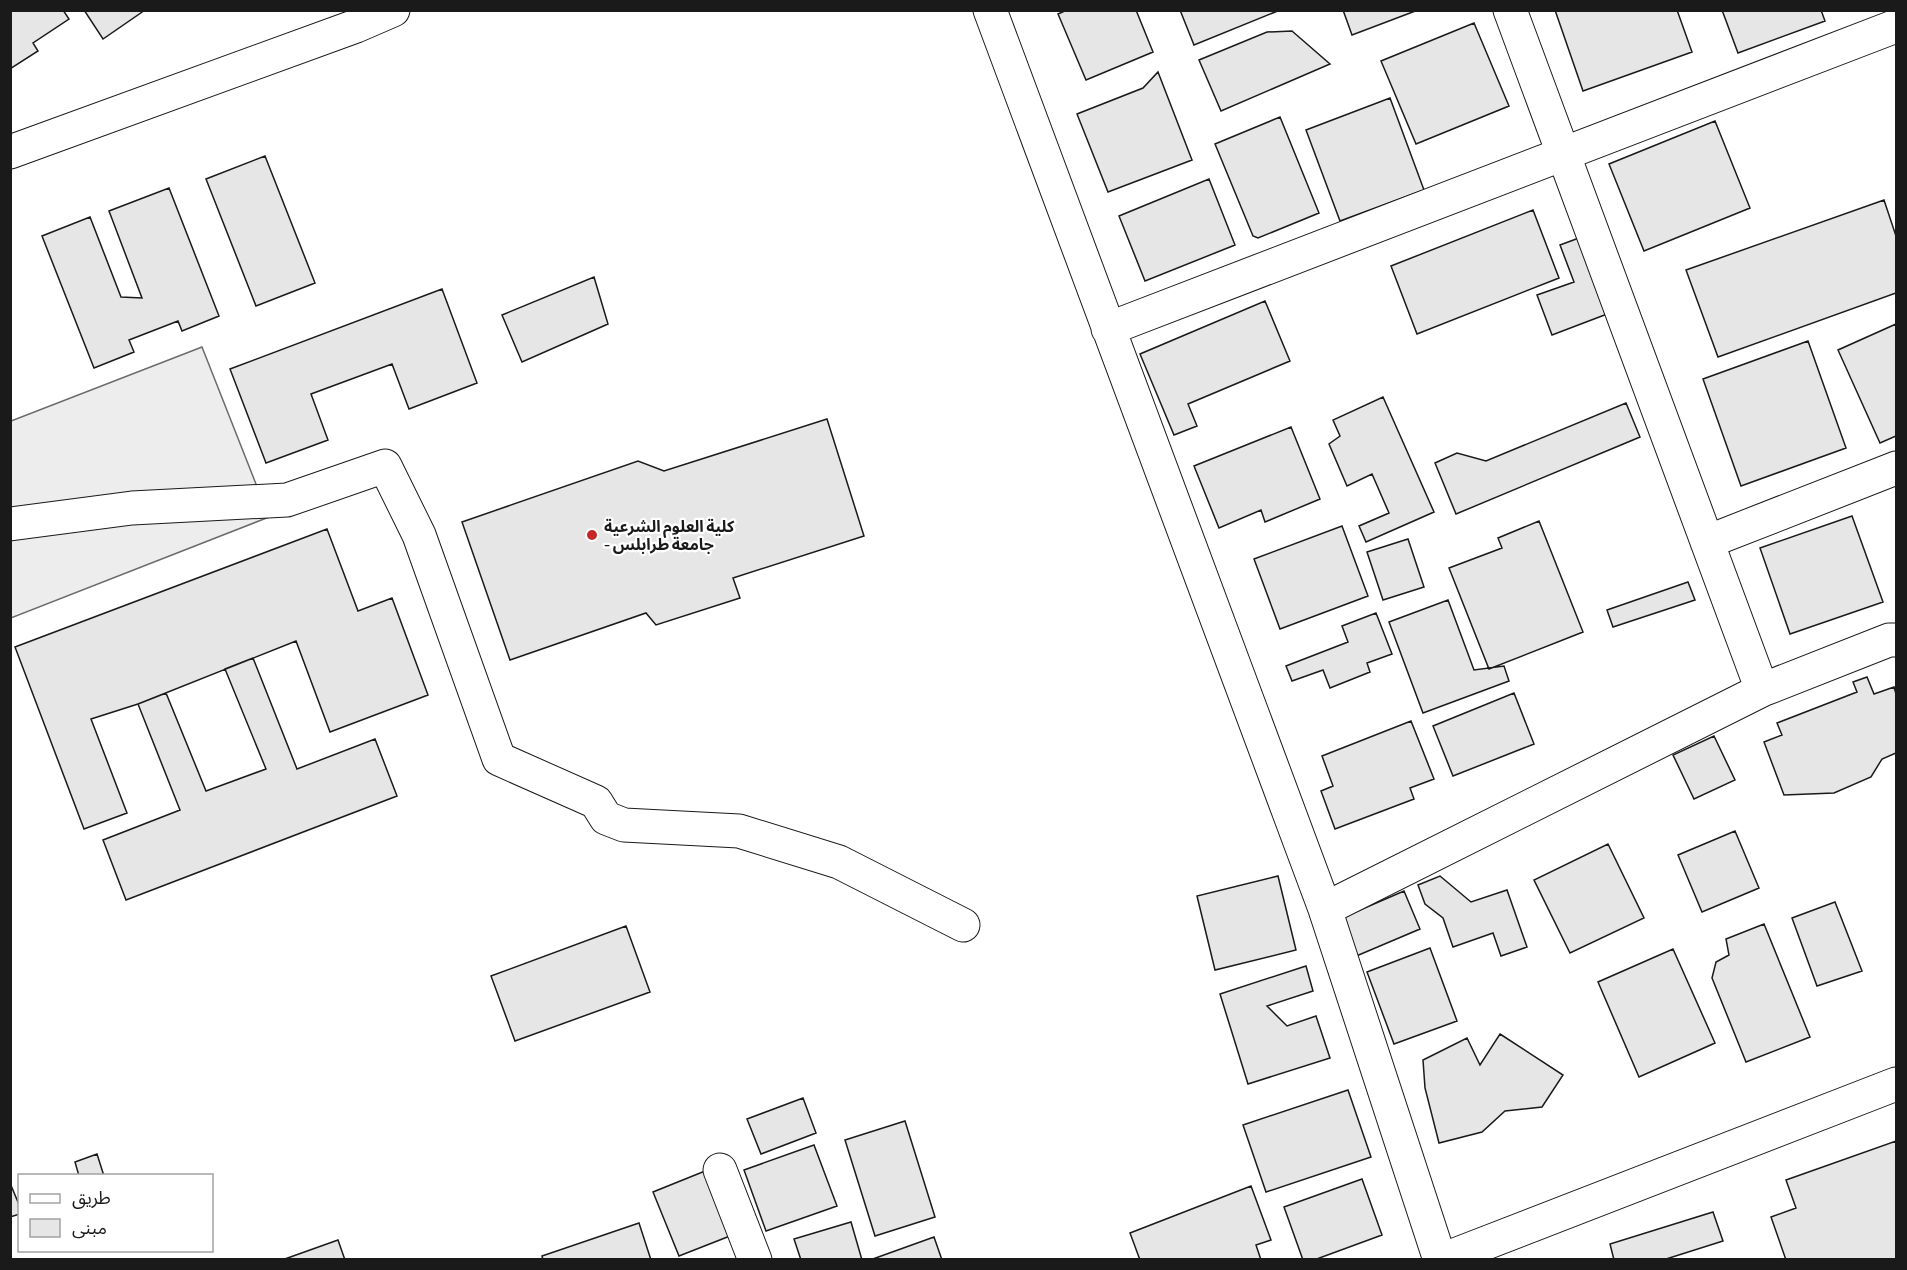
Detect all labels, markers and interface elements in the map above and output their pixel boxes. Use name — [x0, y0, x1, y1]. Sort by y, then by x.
place label: كلية العلوم الشرعية - جامعة طرابلس — [604, 518, 735, 555]
marker: كلية العلوم الشرعية - جامعة طرابلس — [585, 528, 599, 542]
legend — [18, 1174, 213, 1252]
text: طريق — [72, 1188, 111, 1209]
text: مبنى — [72, 1218, 107, 1239]

